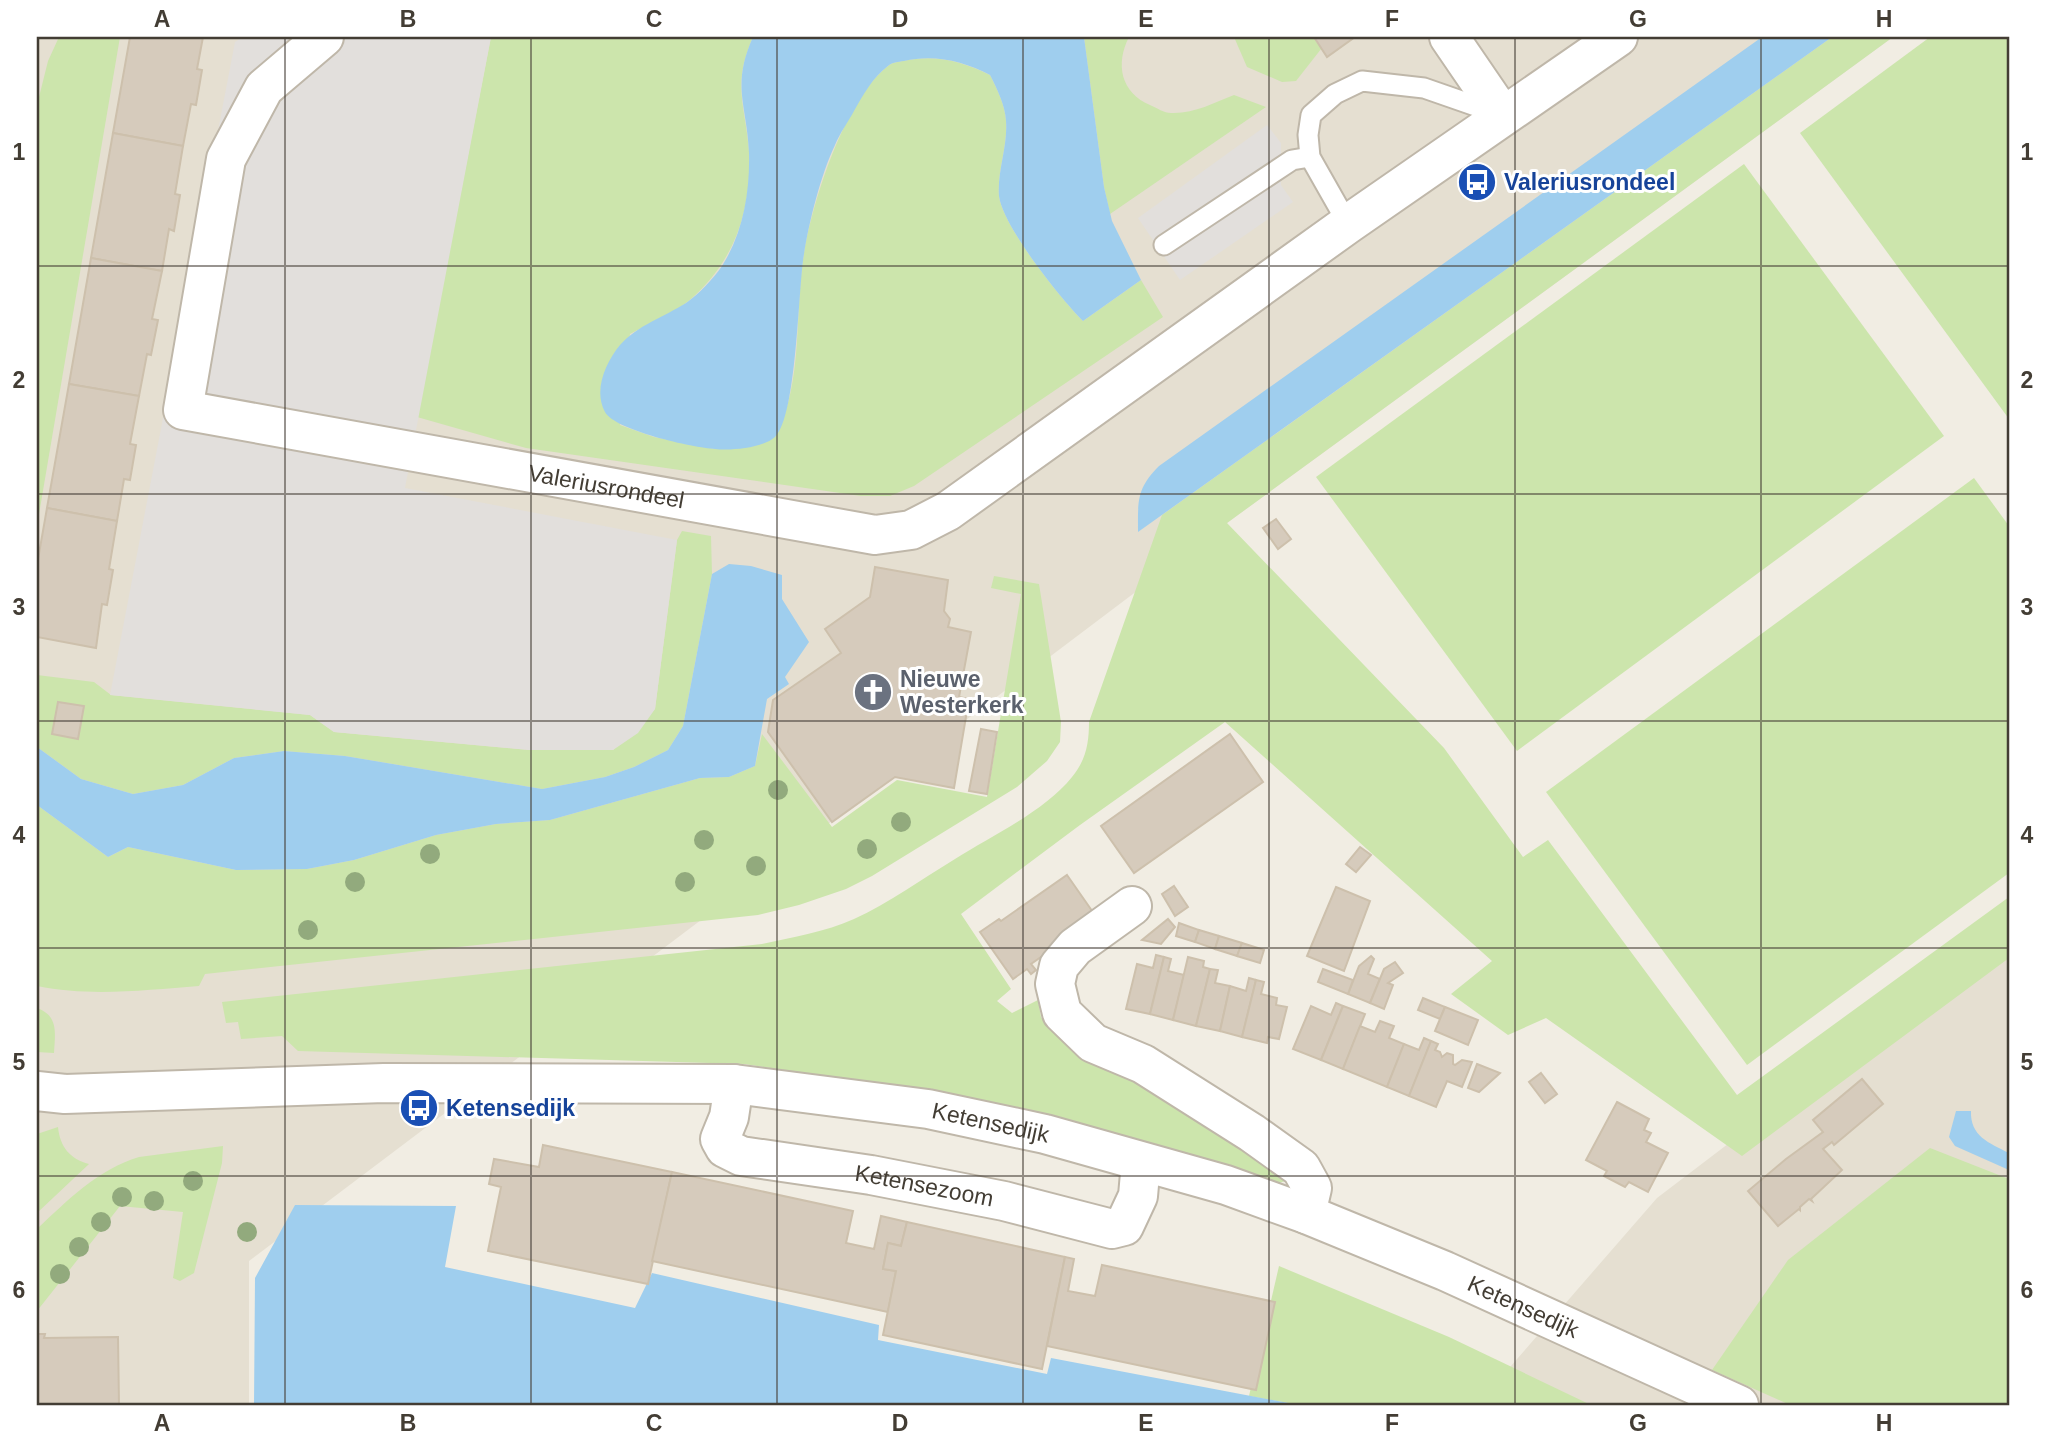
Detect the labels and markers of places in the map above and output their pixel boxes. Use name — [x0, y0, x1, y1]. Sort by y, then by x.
bus stop icon: Valeriusrondeel — [1456, 161, 1498, 203]
place label: Valeriusrondeel — [1504, 169, 1675, 195]
place label: Nieuwe Westerkerk — [900, 666, 1024, 718]
church icon: Nieuwe Westerkerk — [852, 671, 894, 713]
bus stop icon: Ketensedijk — [398, 1087, 440, 1129]
place label: Ketensedijk — [446, 1095, 575, 1121]

